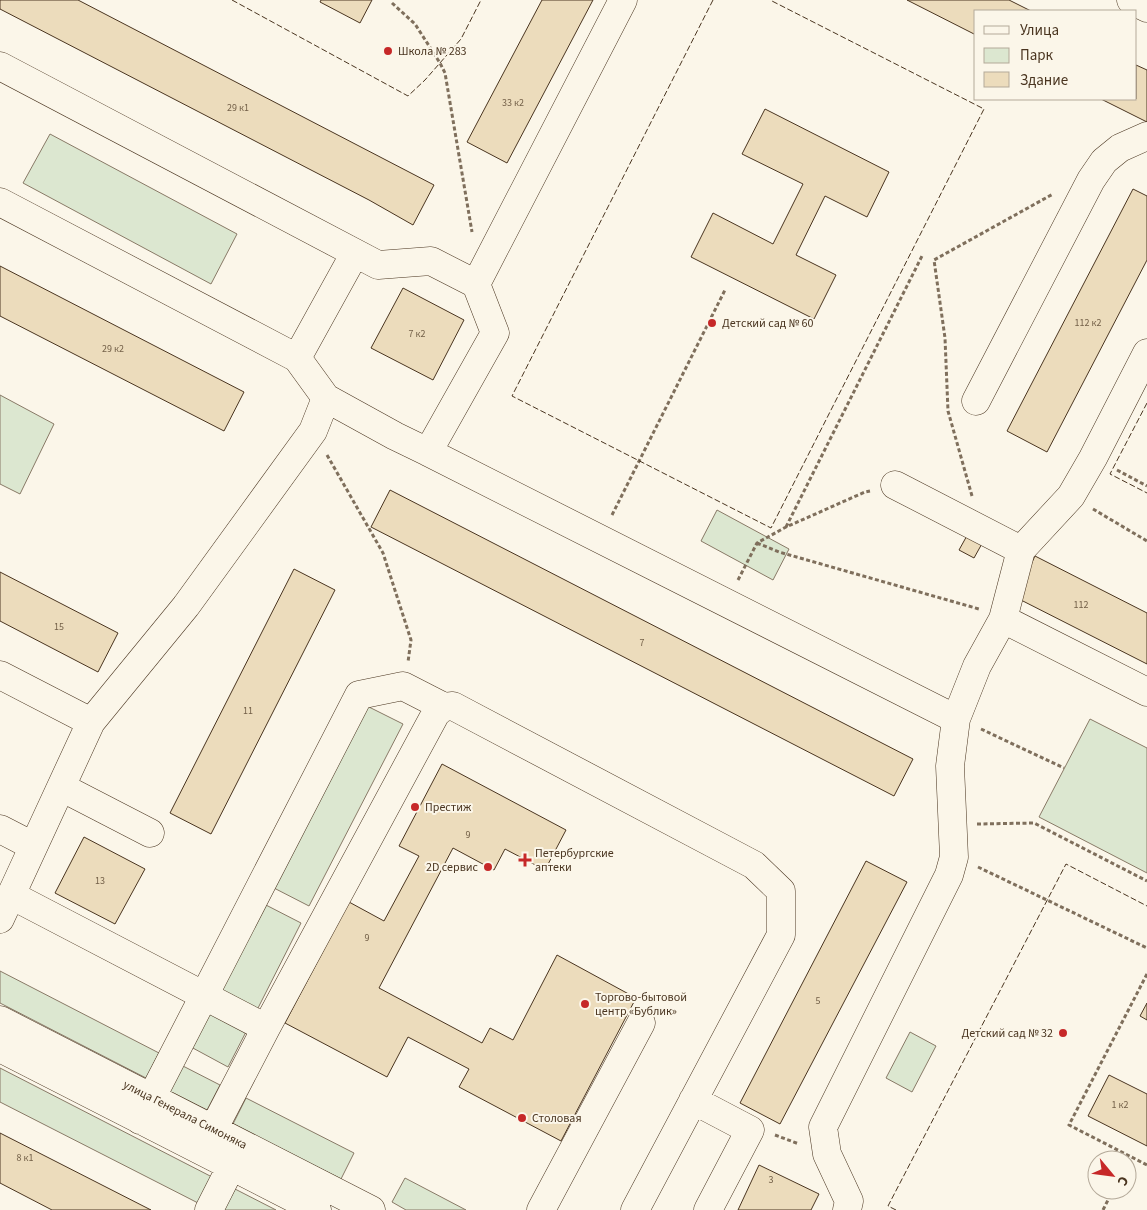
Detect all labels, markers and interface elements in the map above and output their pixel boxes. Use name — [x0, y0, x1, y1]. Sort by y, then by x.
legend — [974, 10, 1137, 100]
text: Улица — [1020, 20, 1059, 41]
place label: Школа № 283 — [398, 43, 467, 60]
marker: Школа № 283 — [382, 45, 394, 57]
text: Парк — [1020, 45, 1054, 66]
text: Здание — [1020, 70, 1068, 91]
house number: 33 к2 — [502, 96, 524, 110]
house number: 29 к1 — [227, 101, 249, 115]
place label: Детский сад № 60 — [722, 315, 814, 332]
house number: 112 к2 — [1075, 316, 1101, 330]
marker: Детский сад № 60 — [706, 317, 718, 329]
house number: 7 к2 — [409, 327, 425, 341]
house number: 29 к2 — [102, 342, 124, 356]
house number: 112 — [1074, 598, 1088, 612]
house number: 15 — [54, 620, 64, 634]
house number: 7 — [640, 636, 645, 650]
house number: 11 — [243, 704, 253, 718]
place label: Престиж — [425, 799, 472, 816]
marker: Престиж — [409, 801, 421, 813]
house number: 9 — [466, 828, 471, 842]
place label: Петербургские аптеки — [535, 845, 614, 876]
marker: Петербургские аптеки — [519, 854, 531, 866]
place label: 2D сервис — [426, 859, 479, 876]
marker: 2D сервис — [482, 861, 494, 873]
house number: 13 — [95, 874, 105, 888]
house number: 9 — [365, 931, 370, 945]
place label: Торгово-бытовой центр «Бублик» — [595, 989, 687, 1020]
house number: 5 — [816, 994, 821, 1008]
marker: Торгово-бытовой центр «Бублик» — [579, 998, 591, 1010]
place label: Детский сад № 32 — [961, 1025, 1053, 1042]
marker: Детский сад № 32 — [1057, 1027, 1069, 1039]
street label: улица Генерала Симоняка — [120, 1076, 250, 1154]
house number: 1 к2 — [1112, 1098, 1128, 1112]
place label: Столовая — [532, 1110, 582, 1127]
marker: Столовая — [516, 1112, 528, 1124]
north arrow — [1087, 1150, 1137, 1200]
house number: 8 к1 — [17, 1151, 33, 1165]
text: С — [1112, 1172, 1133, 1189]
house number: 3 — [769, 1173, 774, 1187]

